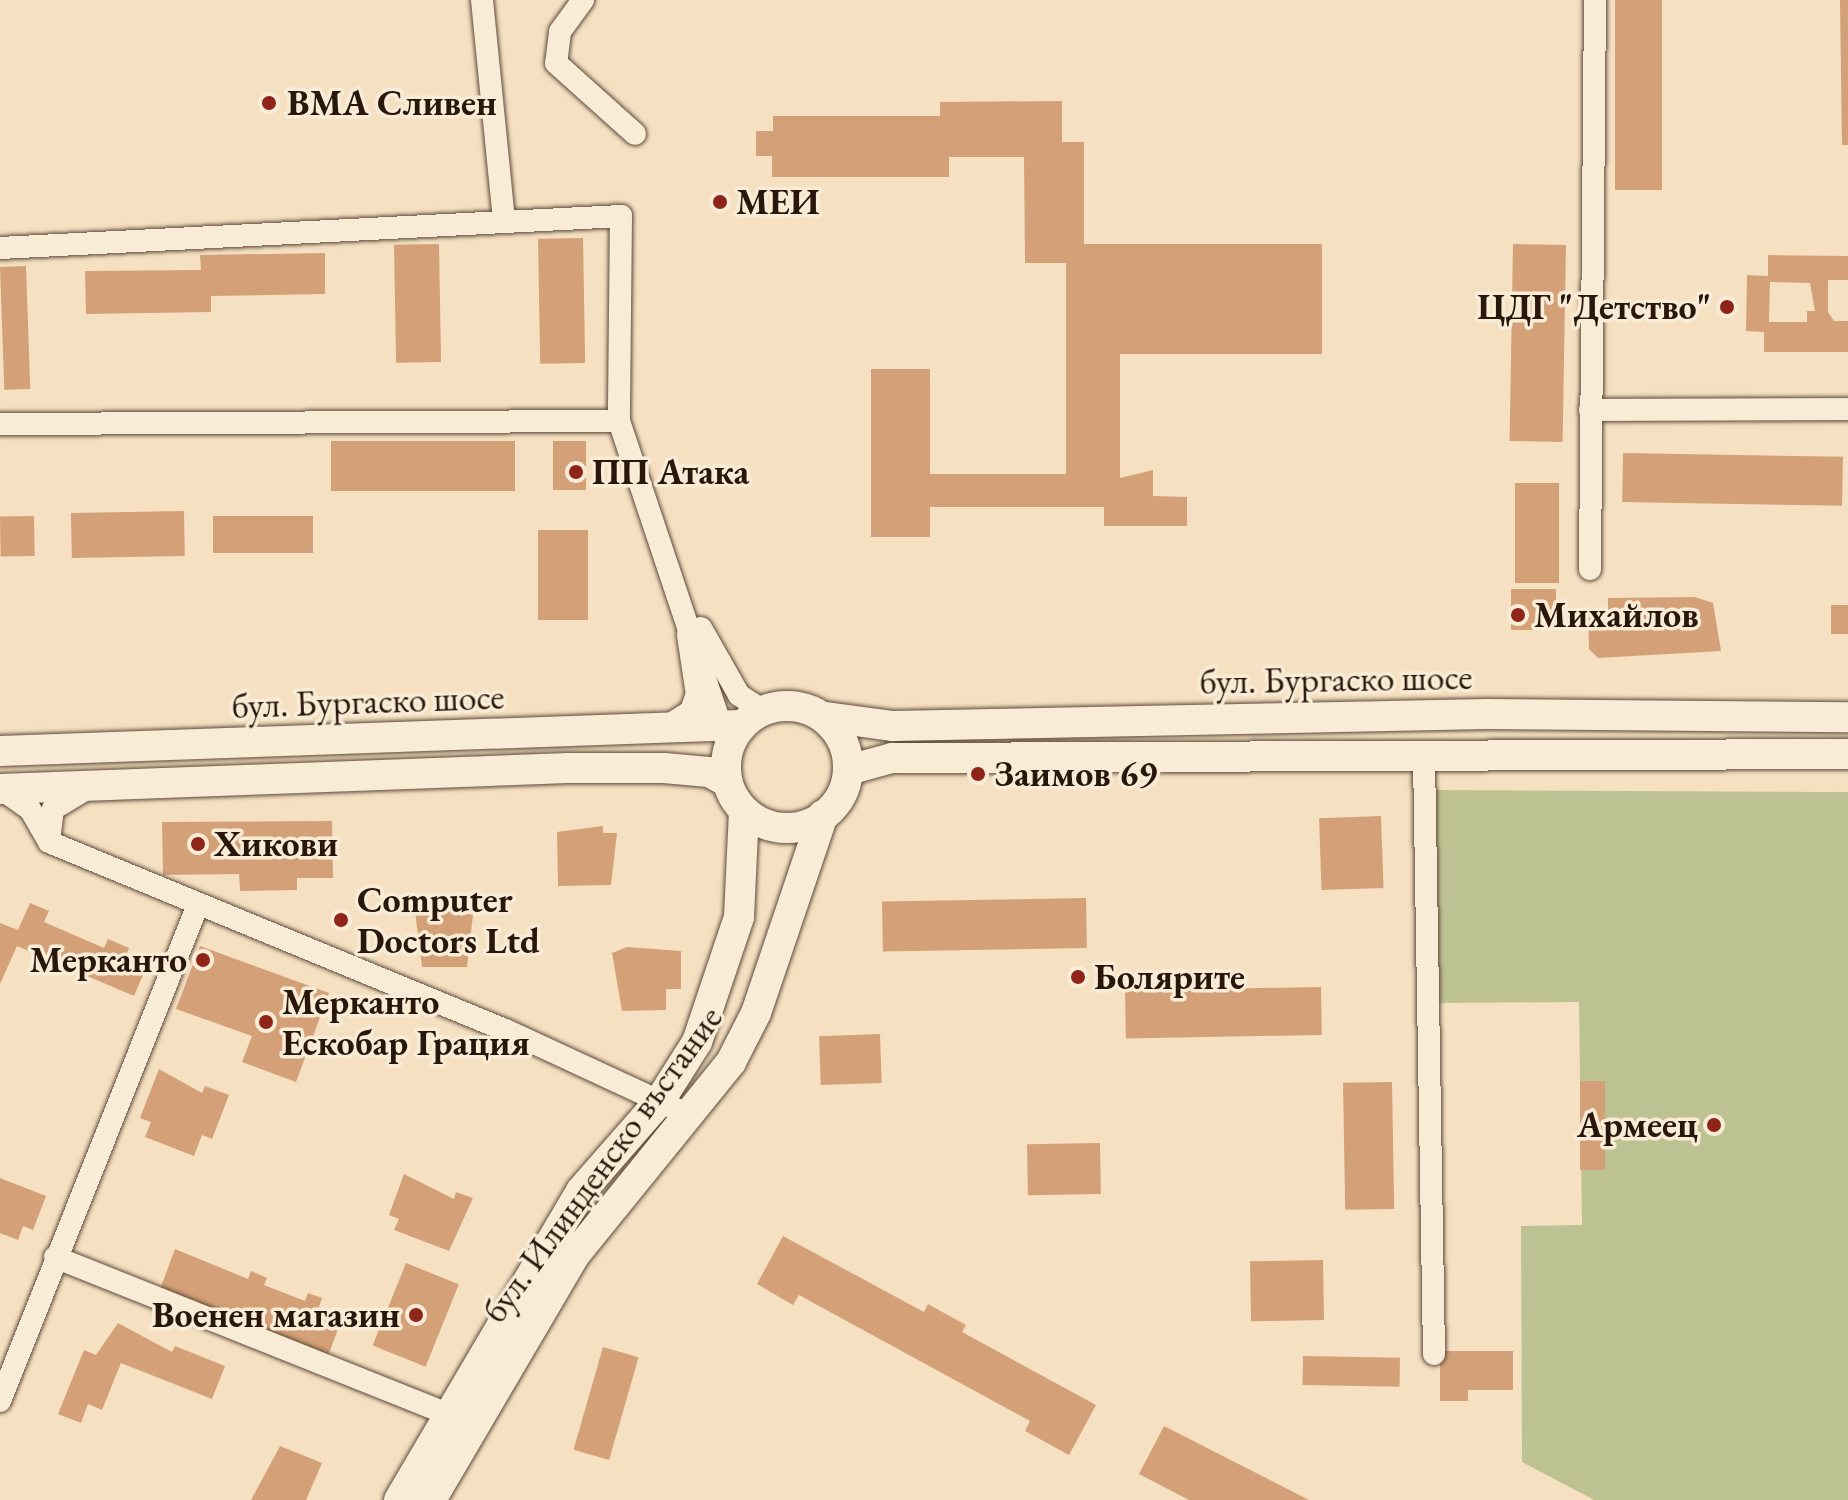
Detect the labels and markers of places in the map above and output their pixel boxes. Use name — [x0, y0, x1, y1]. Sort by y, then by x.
place label: ВМА Сливен — [287, 81, 497, 125]
marker: ВМА Сливен — [258, 92, 280, 114]
place label: МЕИ — [736, 180, 819, 224]
marker: МЕИ — [711, 193, 729, 211]
place label: ЦДГ "Детство" — [1477, 285, 1711, 329]
marker: ЦДГ "Детство" — [1718, 298, 1736, 316]
place label: ПП Атака — [592, 450, 749, 494]
marker: ПП Атака — [567, 463, 585, 481]
place label: Михайлов — [1534, 593, 1699, 637]
marker: Михайлов — [1509, 606, 1527, 624]
place label: Заимов 69 — [994, 752, 1157, 796]
marker: Заимов 69 — [969, 765, 987, 783]
place label: Хикови — [214, 822, 338, 866]
marker: Хикови — [189, 835, 207, 853]
place label: Computer Doctors Ltd — [357, 877, 540, 962]
marker: Computer Doctors Ltd — [332, 911, 350, 929]
place label: Мерканто — [30, 938, 187, 982]
marker: Мерканто — [194, 951, 212, 969]
place label: Болярите — [1094, 955, 1245, 999]
marker: Болярите — [1069, 968, 1087, 986]
place label: Мерканто Ескобар Грация — [282, 979, 530, 1064]
marker: Мерканто Ескобар Грация — [257, 1013, 275, 1031]
place label: Армеец — [1577, 1103, 1698, 1147]
marker: Армеец — [1705, 1116, 1723, 1134]
place label: Военен магазин — [152, 1293, 400, 1337]
marker: Военен магазин — [407, 1306, 425, 1324]

